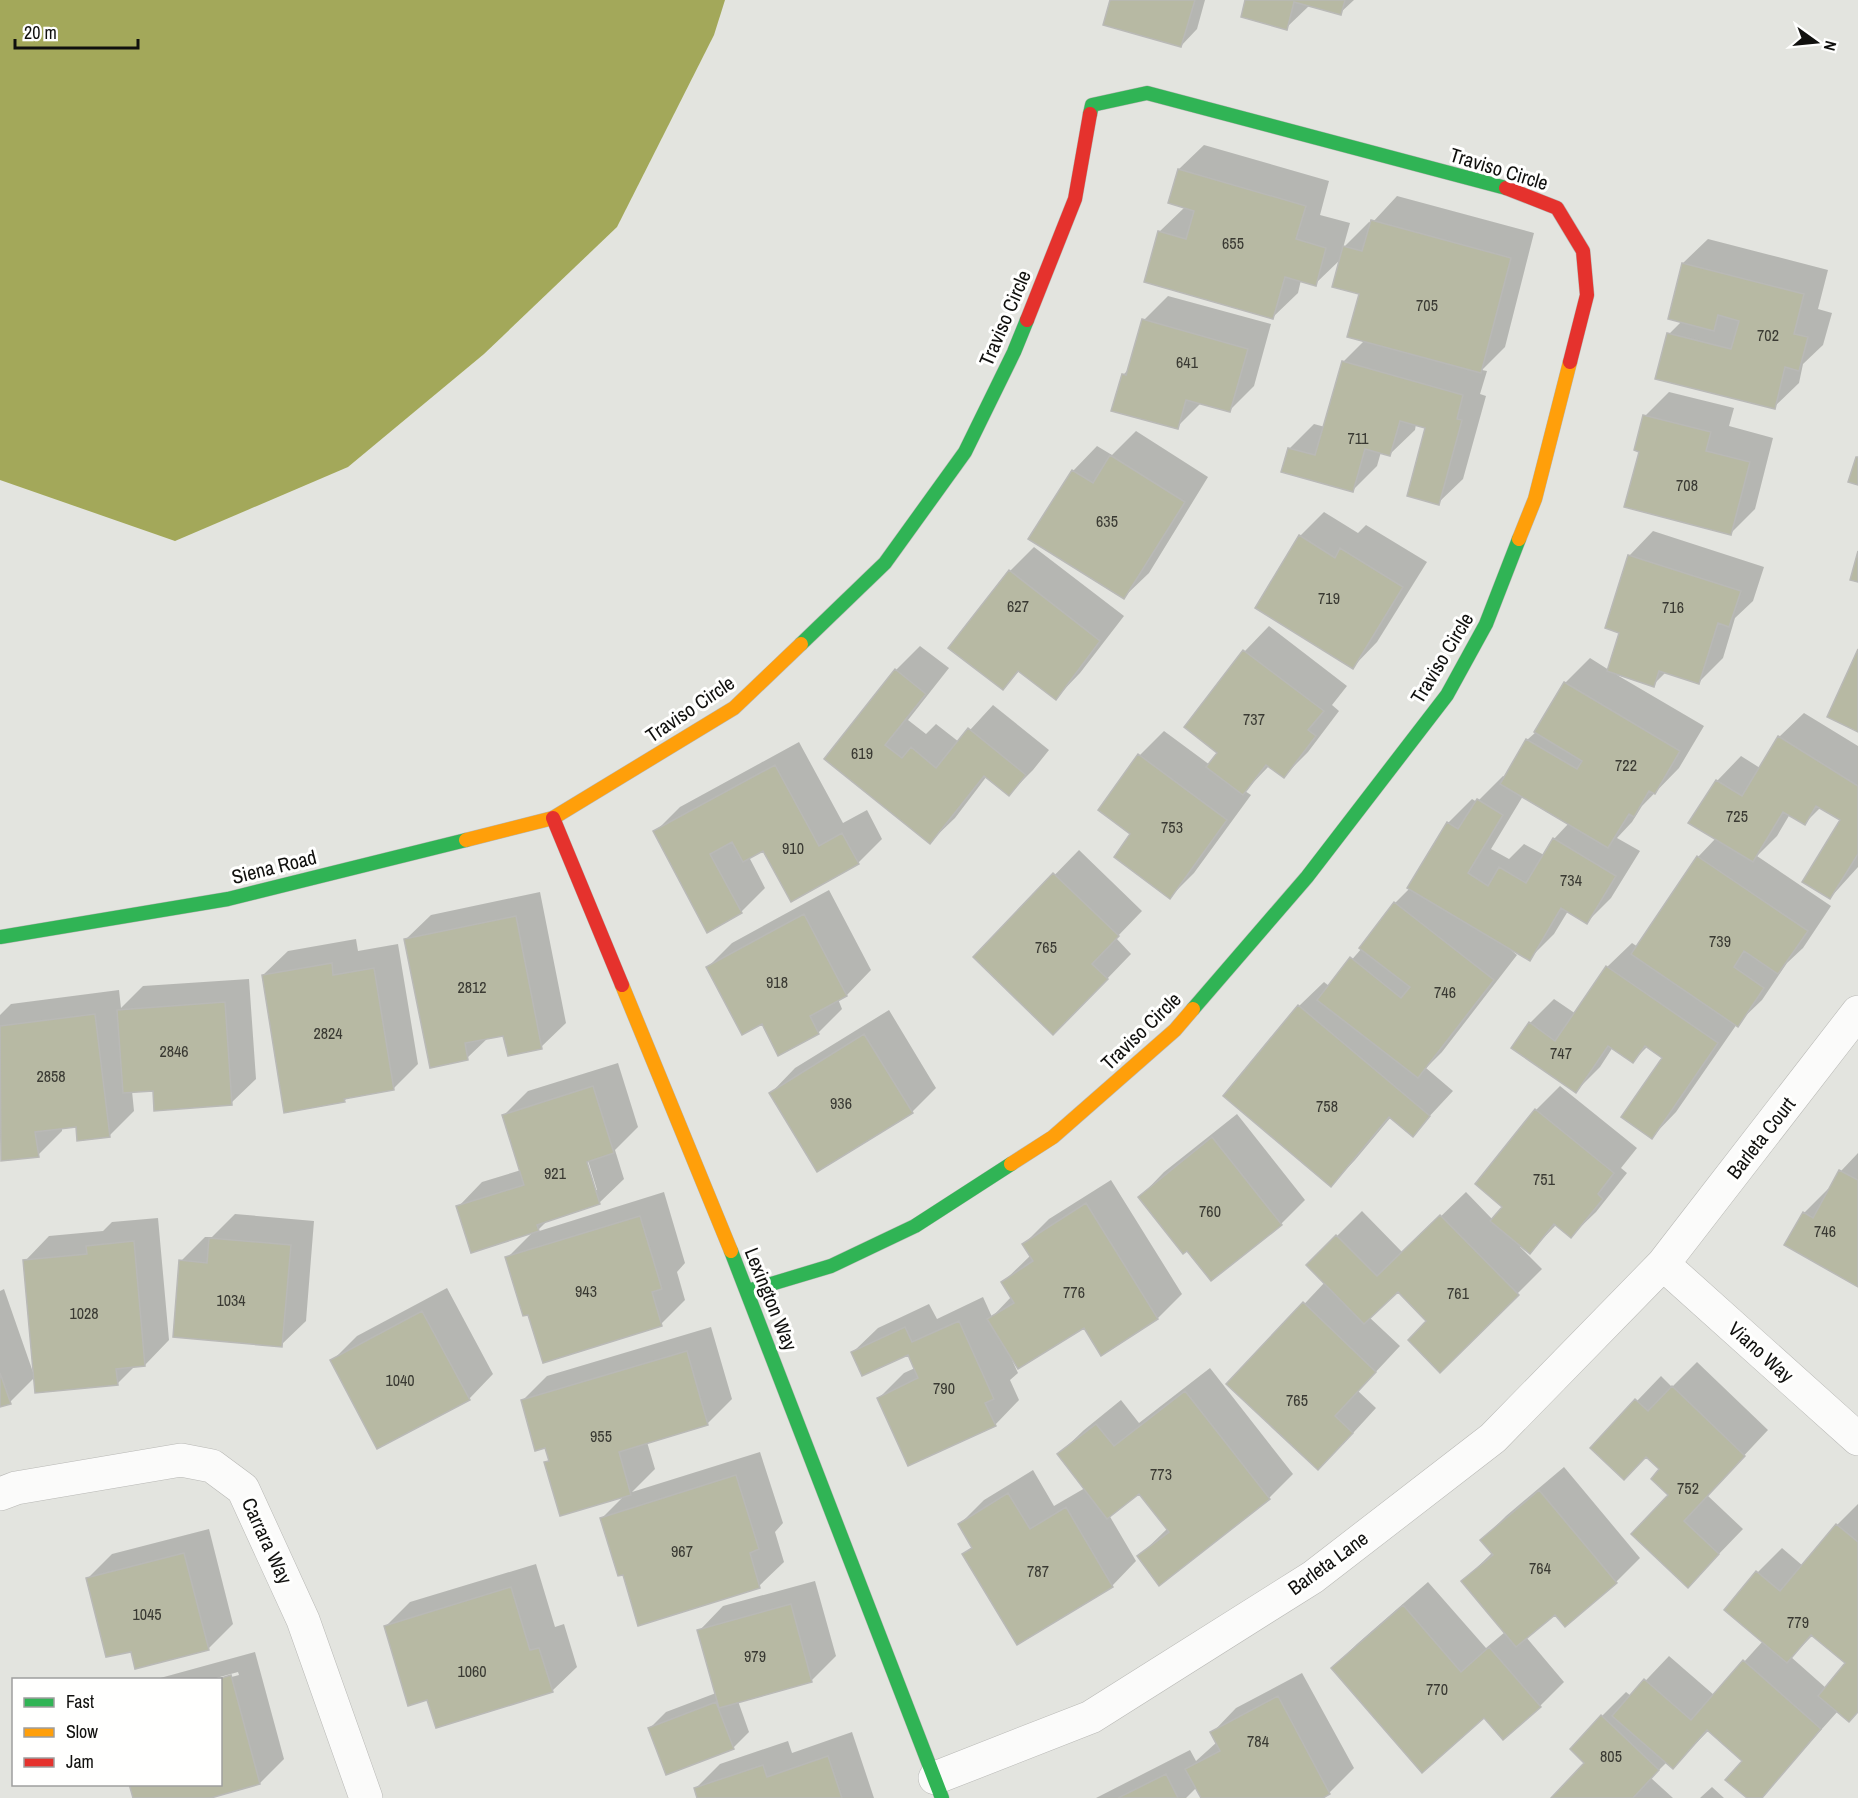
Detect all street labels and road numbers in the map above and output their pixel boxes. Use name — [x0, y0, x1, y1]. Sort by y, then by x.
street label: Traviso Circle — [1447, 141, 1552, 196]
street label: Traviso Circle — [972, 266, 1037, 370]
street label: Traviso Circle — [1404, 607, 1479, 708]
street label: Traviso Circle — [640, 669, 739, 748]
street label: Siena Road — [229, 843, 319, 890]
street label: Traviso Circle — [1095, 986, 1187, 1076]
street label: Barleta Court — [1720, 1091, 1801, 1184]
street label: Lexington Way — [739, 1243, 805, 1355]
street label: Viano Way — [1723, 1315, 1800, 1389]
street label: Carrara Way — [236, 1493, 300, 1589]
street label: Barleta Lane — [1282, 1524, 1373, 1601]

